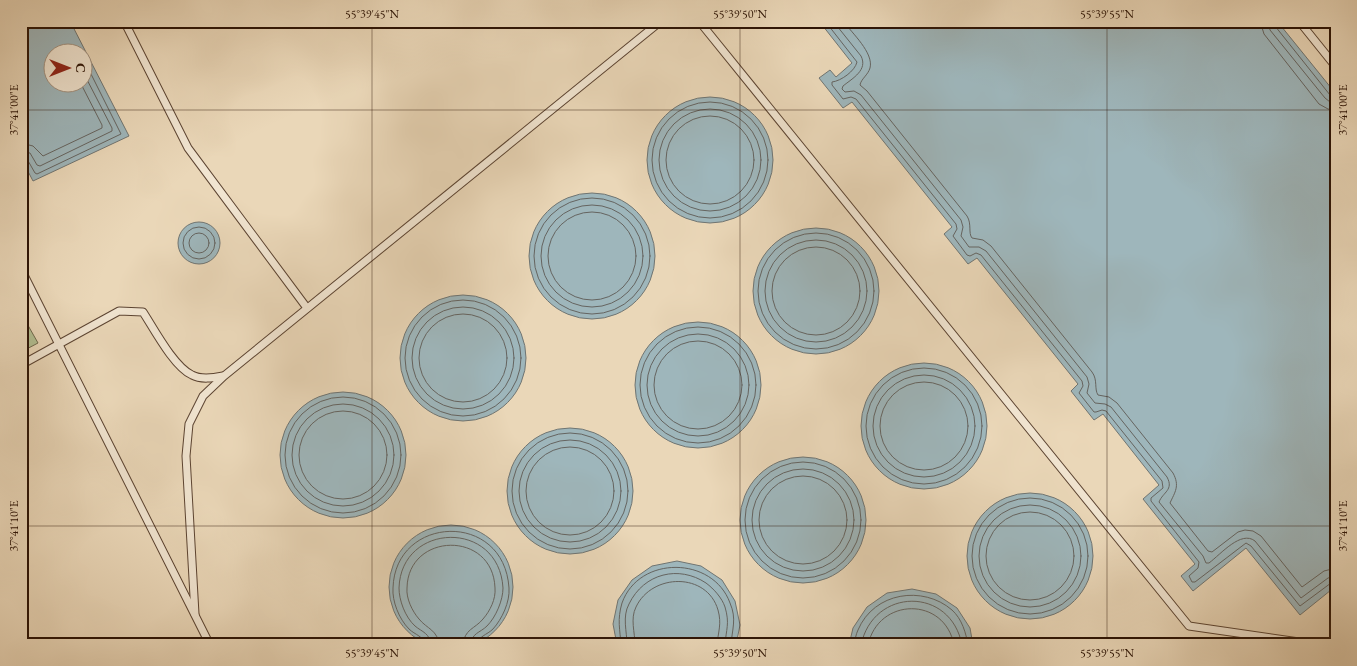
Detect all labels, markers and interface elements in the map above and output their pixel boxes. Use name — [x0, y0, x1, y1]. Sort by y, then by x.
text: 55°39'45"N — [345, 6, 399, 22]
text: 55°39'50"N — [713, 6, 767, 22]
text: 55°39'55"N — [1080, 6, 1134, 22]
north arrow — [42, 42, 92, 92]
text: С — [72, 63, 90, 73]
text: 37°41'00"E — [6, 84, 22, 136]
text: 37°41'00"E — [1335, 84, 1351, 136]
text: 37°41'10"E — [6, 500, 22, 552]
text: 37°41'10"E — [1335, 500, 1351, 552]
text: 55°39'45"N — [345, 645, 399, 661]
text: 55°39'50"N — [713, 645, 767, 661]
text: 55°39'55"N — [1080, 645, 1134, 661]

